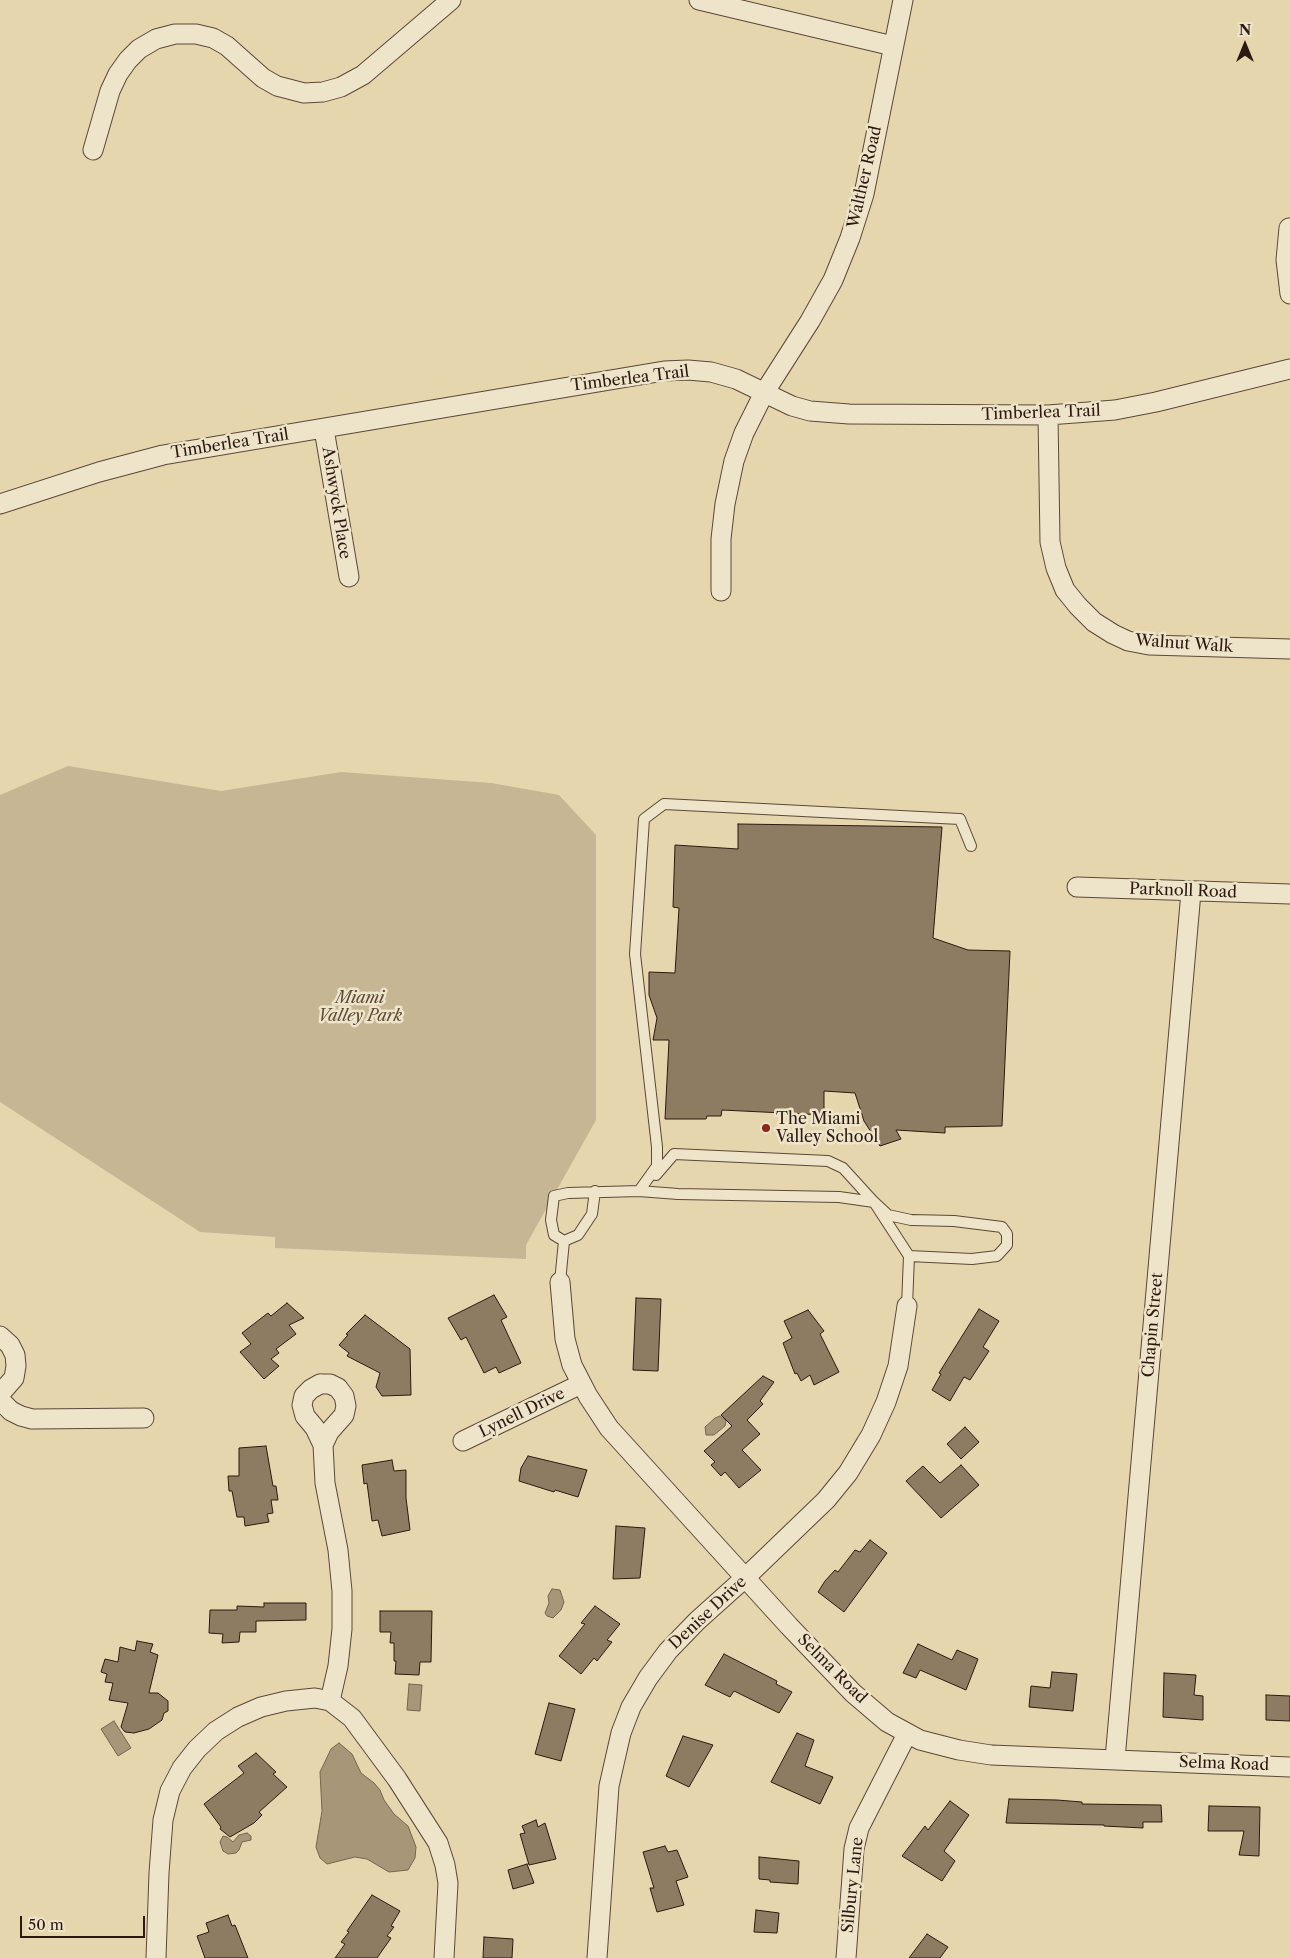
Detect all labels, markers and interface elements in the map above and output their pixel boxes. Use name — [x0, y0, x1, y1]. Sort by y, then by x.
north arrow — [1220, 20, 1270, 70]
text: N — [1239, 21, 1251, 39]
street label: Walther Road — [844, 124, 886, 230]
street label: Timberlea Trail — [570, 362, 690, 396]
street label: Timberlea Trail — [981, 401, 1101, 425]
street label: Timberlea Trail — [170, 425, 290, 463]
street label: Ashwyck Place — [318, 446, 354, 560]
street label: Walnut Walk — [1135, 631, 1233, 657]
street label: Parknoll Road — [1129, 880, 1237, 902]
park label: Miami Valley Park — [318, 988, 402, 1026]
place label: The Miami Valley School — [776, 1109, 878, 1147]
marker: The Miami Valley School — [760, 1122, 772, 1134]
street label: Chapin Street — [1139, 1272, 1167, 1378]
street label: Lynell Drive — [476, 1384, 568, 1442]
street label: Denise Drive — [665, 1572, 751, 1654]
street label: Selma Road — [793, 1630, 871, 1708]
street label: Selma Road — [1178, 1753, 1270, 1775]
street label: Silbury Lane — [838, 1836, 868, 1934]
scale bar — [22, 1906, 148, 1938]
text: 50 m — [28, 1915, 64, 1934]

